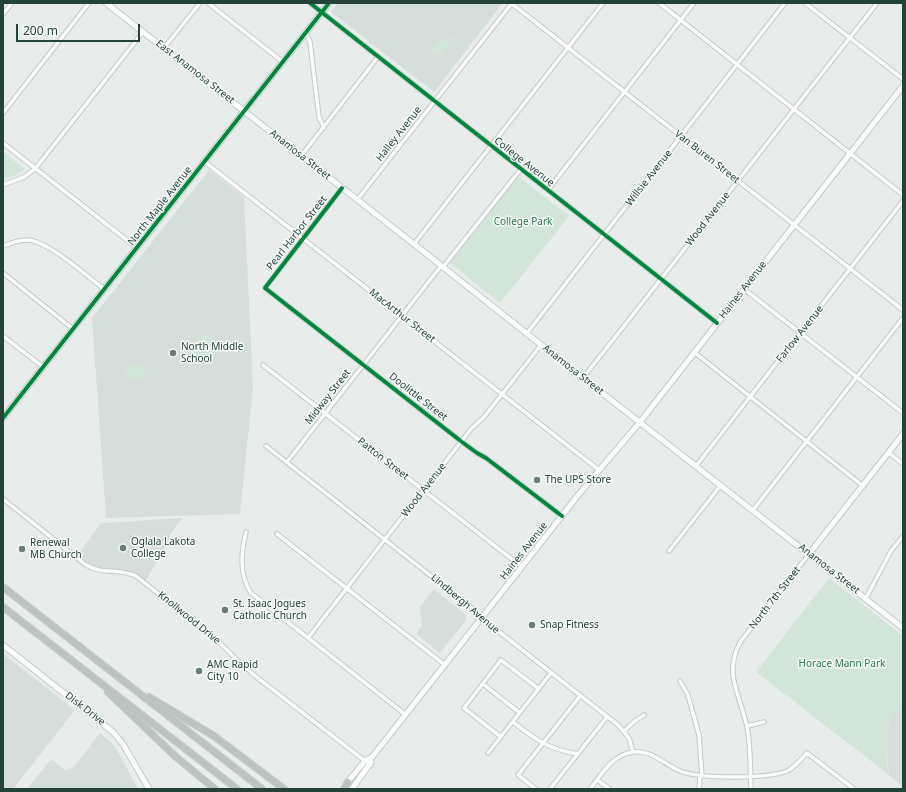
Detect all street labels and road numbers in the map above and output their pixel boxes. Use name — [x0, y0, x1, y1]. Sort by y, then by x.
street label: East Anamosa Street — [153, 38, 237, 106]
street label: Halley Avenue — [374, 104, 424, 164]
street label: Anamosa Street — [267, 127, 333, 183]
street label: Van Buren Street — [672, 128, 742, 186]
street label: College Avenue — [492, 135, 556, 189]
street label: Willsie Avenue — [623, 148, 675, 208]
street label: North Maple Avenue — [125, 164, 195, 248]
street label: Wood Avenue — [683, 190, 733, 248]
street label: Pearl Harbor Street — [264, 194, 330, 272]
street label: Haines Avenue — [717, 259, 769, 321]
street label: MacArthur Street — [367, 286, 437, 346]
street label: Farlow Avenue — [774, 303, 826, 365]
street label: Anamosa Street — [540, 342, 606, 398]
street label: Midway Street — [303, 367, 353, 427]
street label: Doolittle Street — [387, 371, 449, 423]
street label: Patton Street — [355, 435, 411, 483]
street label: Wood Avenue — [399, 461, 449, 519]
street label: Haines Avenue — [498, 520, 550, 582]
street label: Anamosa Street — [796, 541, 862, 597]
street label: North 7th Street — [747, 564, 803, 632]
street label: Lindbergh Avenue — [428, 572, 502, 636]
street label: Knollwood Drive — [155, 589, 223, 647]
street label: Disk Drive — [63, 690, 107, 728]

